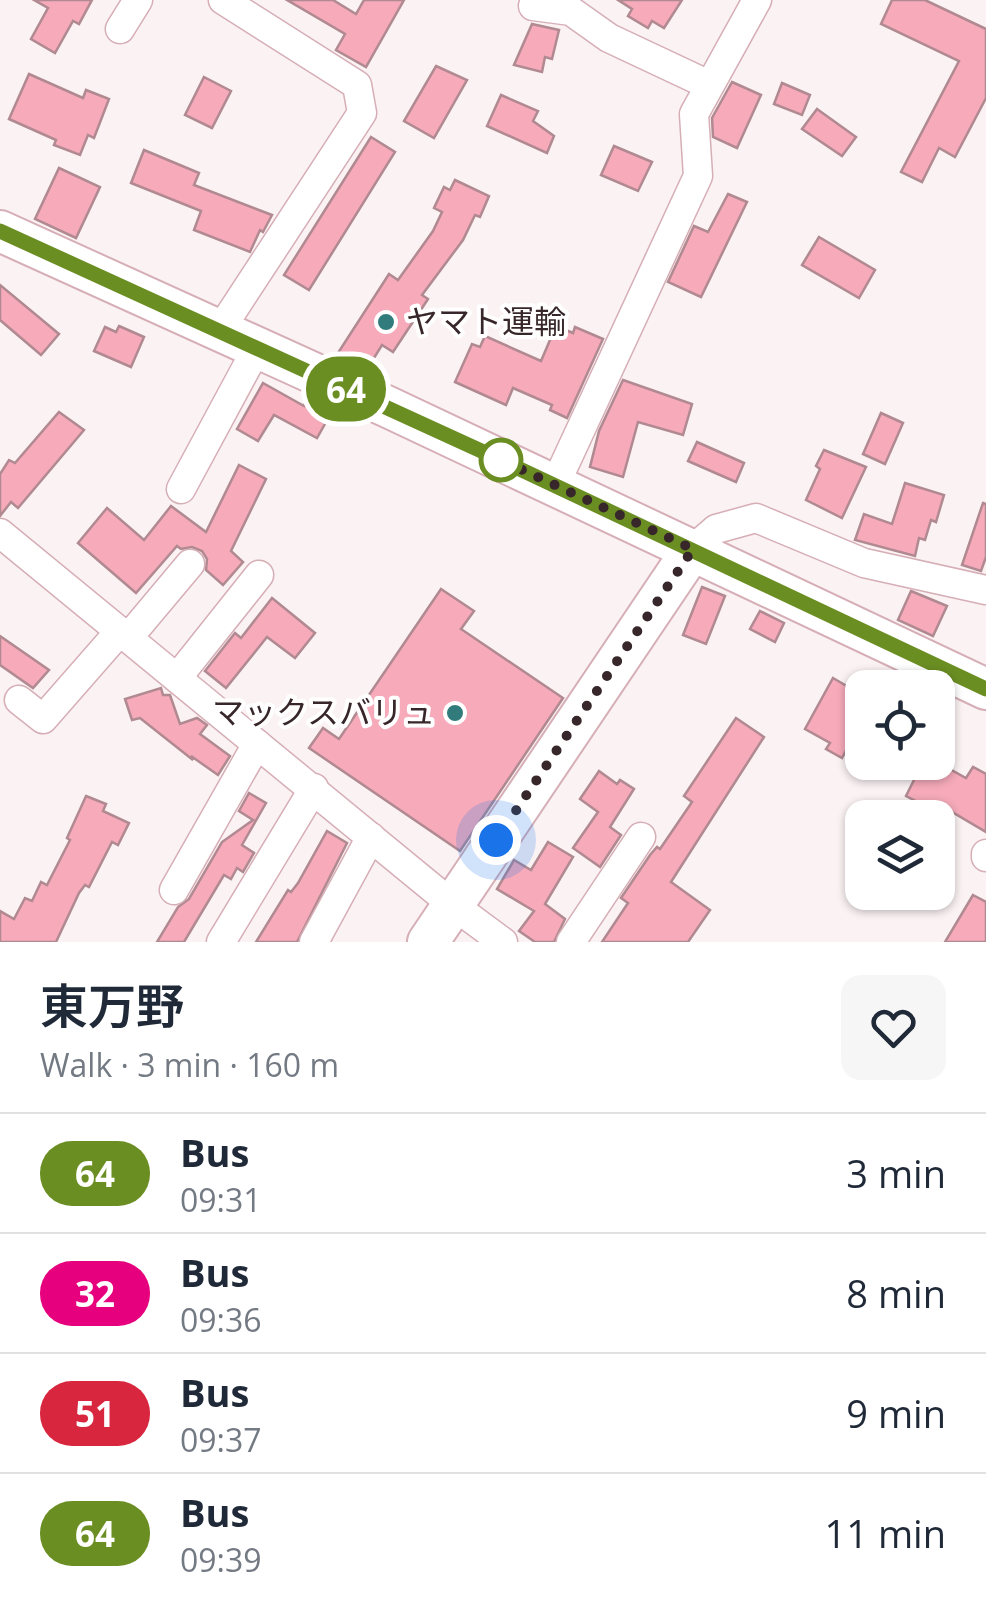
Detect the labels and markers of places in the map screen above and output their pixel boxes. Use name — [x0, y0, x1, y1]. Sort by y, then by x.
place label: ヤマト運輸 — [406, 299, 566, 342]
marker: ヤマト運輸 — [375, 311, 397, 333]
unlabelled marker — [480, 439, 522, 481]
place label: マックスバリュ — [212, 690, 435, 733]
marker: マックスバリュ — [444, 702, 466, 724]

